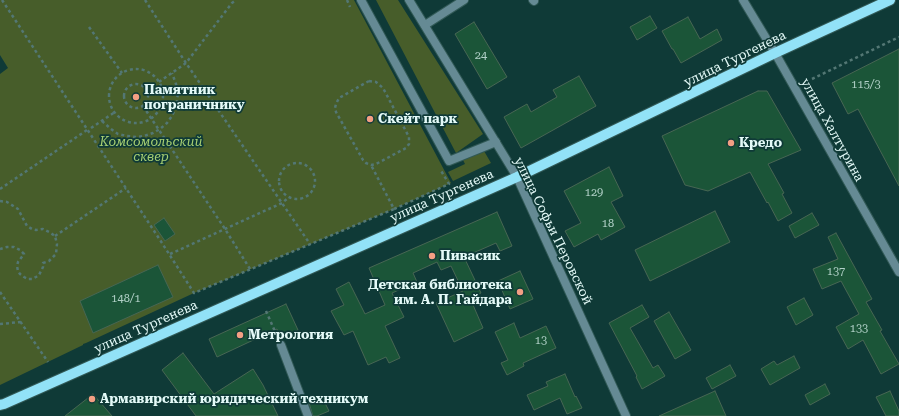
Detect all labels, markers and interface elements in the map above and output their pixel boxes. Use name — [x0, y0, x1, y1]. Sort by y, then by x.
street label: улица Тургенева — [681, 28, 789, 90]
house number: 24 — [475, 49, 487, 63]
street label: улица Халтурина — [797, 76, 867, 184]
house number: 115/3 — [851, 78, 881, 92]
place label: Памятник пограничнику — [144, 82, 245, 113]
marker: Памятник пограничнику — [131, 92, 141, 102]
place label: Скейт парк — [378, 111, 457, 127]
marker: Скейт парк — [365, 114, 375, 124]
park label: Комсомольский сквер — [100, 134, 202, 165]
place label: Кредо — [739, 135, 782, 151]
marker: Кредо — [726, 138, 736, 148]
street label: улица Софьи Перовской — [510, 155, 596, 307]
street label: улица Тургенева — [388, 166, 496, 226]
house number: 129 — [585, 186, 603, 200]
house number: 18 — [602, 217, 614, 231]
place label: Пивасик — [440, 248, 501, 264]
marker: Пивасик — [427, 251, 437, 261]
house number: 137 — [827, 265, 845, 279]
place label: Детская библиотека им. А. П. Гайдара — [368, 277, 512, 308]
marker: Детская библиотека им. А. П. Гайдара — [515, 287, 525, 297]
house number: 148/1 — [111, 292, 141, 306]
street label: улица Тургенева — [92, 297, 200, 357]
house number: 133 — [850, 322, 868, 336]
place label: Метрология — [248, 327, 333, 343]
marker: Метрология — [235, 330, 245, 340]
house number: 13 — [535, 334, 547, 348]
place label: Армавирский юридический техникум — [100, 391, 368, 407]
marker: Армавирский юридический техникум — [87, 394, 97, 404]

